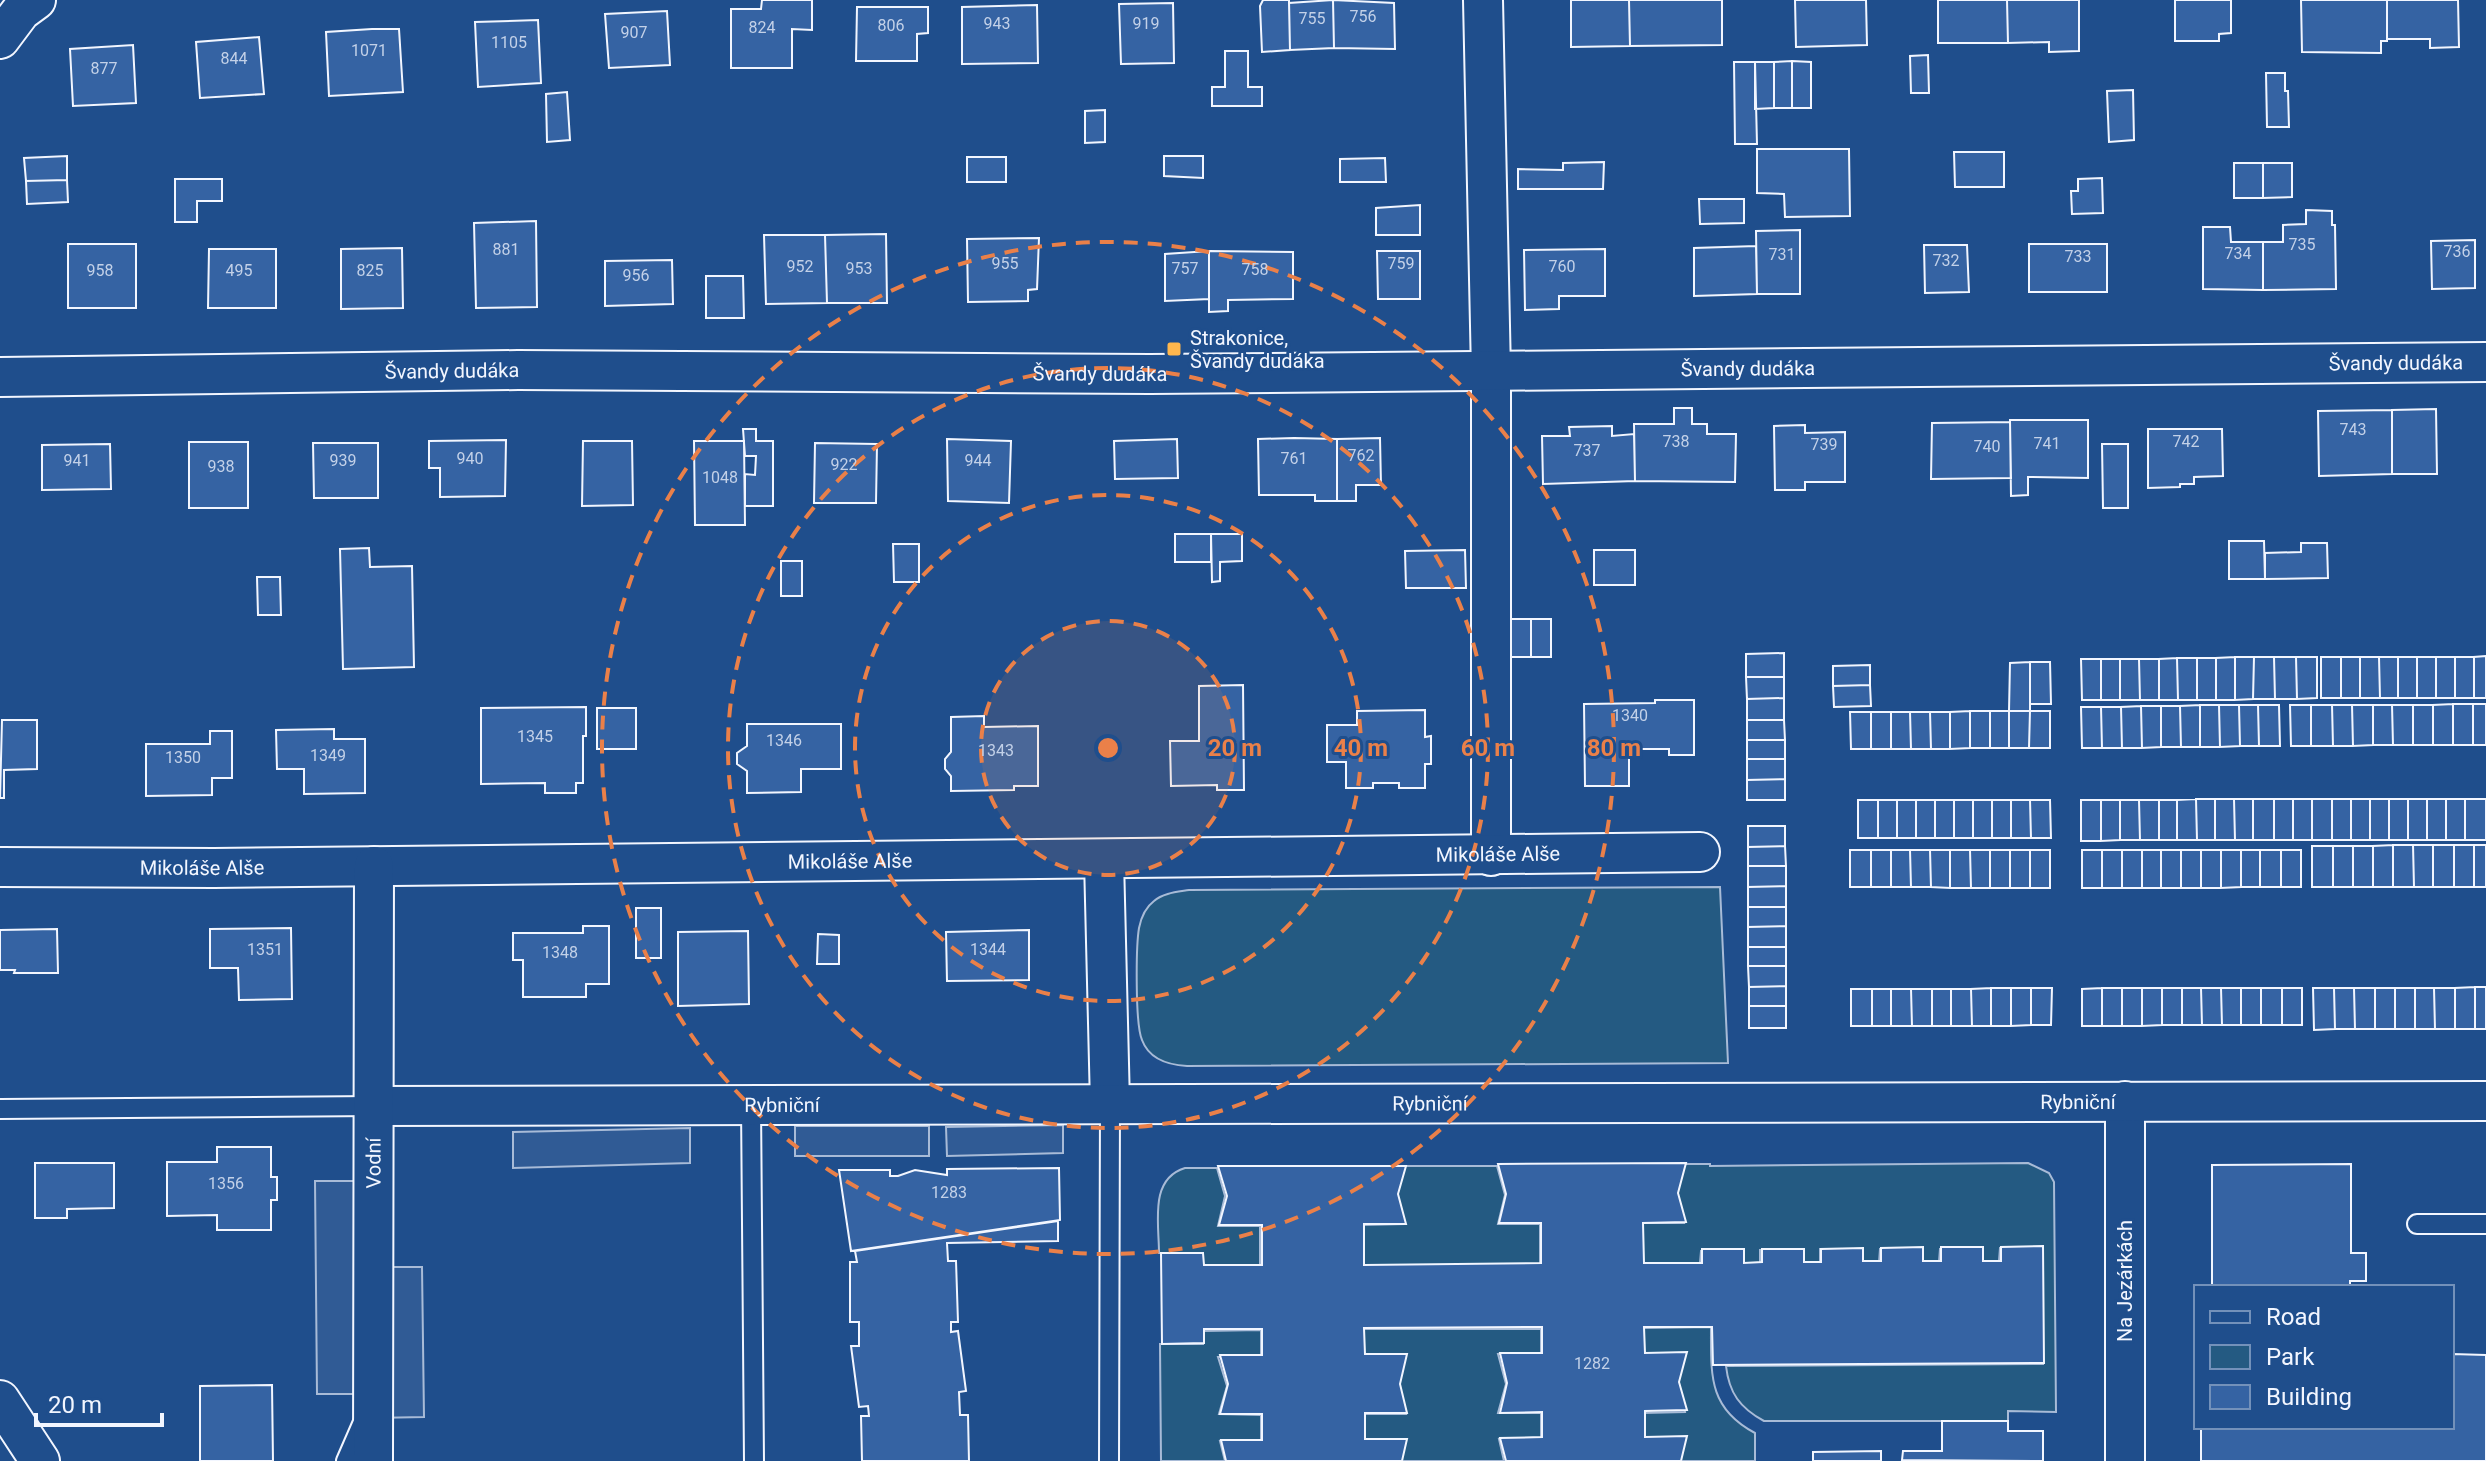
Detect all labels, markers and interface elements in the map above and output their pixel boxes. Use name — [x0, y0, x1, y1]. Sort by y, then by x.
house number: 756 — [1350, 7, 1376, 26]
house number: 755 — [1299, 9, 1325, 28]
house number: 943 — [984, 14, 1010, 33]
house number: 919 — [1133, 14, 1159, 33]
house number: 806 — [878, 16, 904, 35]
house number: 824 — [749, 18, 775, 37]
house number: 907 — [621, 23, 647, 42]
house number: 1105 — [491, 33, 527, 52]
house number: 1071 — [351, 41, 387, 60]
house number: 844 — [221, 49, 247, 68]
house number: 877 — [91, 59, 117, 78]
house number: 735 — [2289, 235, 2315, 254]
house number: 881 — [493, 240, 519, 259]
house number: 736 — [2444, 242, 2470, 261]
house number: 734 — [2225, 244, 2251, 263]
house number: 731 — [1769, 245, 1795, 264]
house number: 733 — [2065, 247, 2091, 266]
house number: 732 — [1933, 251, 1959, 270]
house number: 955 — [992, 254, 1018, 273]
house number: 759 — [1388, 254, 1414, 273]
house number: 952 — [787, 257, 813, 276]
house number: 760 — [1549, 257, 1575, 276]
house number: 953 — [846, 259, 872, 278]
house number: 757 — [1172, 259, 1198, 278]
house number: 758 — [1242, 260, 1268, 279]
house number: 958 — [87, 261, 113, 280]
house number: 495 — [226, 261, 252, 280]
house number: 825 — [357, 261, 383, 280]
house number: 956 — [623, 266, 649, 285]
place label: Strakonice, Švandy dudáka — [1190, 326, 1325, 373]
marker: Strakonice, Švandy dudáka — [1165, 340, 1183, 358]
street label: Švandy dudáka — [2328, 350, 2463, 375]
street label: Švandy dudáka — [1681, 356, 1815, 381]
street label: Švandy dudáka — [385, 358, 519, 384]
street label: Švandy dudáka — [1033, 361, 1167, 386]
house number: 743 — [2340, 420, 2366, 439]
house number: 738 — [1663, 432, 1689, 451]
house number: 742 — [2173, 432, 2199, 451]
house number: 741 — [2034, 434, 2060, 453]
house number: 739 — [1811, 435, 1837, 454]
house number: 740 — [1974, 437, 2000, 456]
house number: 737 — [1574, 441, 1600, 460]
house number: 762 — [1348, 446, 1374, 465]
house number: 940 — [457, 449, 483, 468]
house number: 761 — [1281, 449, 1307, 468]
house number: 941 — [64, 451, 90, 470]
house number: 939 — [330, 451, 356, 470]
house number: 944 — [965, 451, 991, 470]
house number: 922 — [831, 455, 857, 474]
house number: 938 — [208, 457, 234, 476]
house number: 1048 — [702, 468, 738, 487]
house number: 1340 — [1612, 706, 1648, 725]
house number: 1345 — [517, 727, 553, 746]
house number: 1346 — [766, 731, 802, 750]
centre of rings — [1094, 734, 1122, 762]
text: 20 m — [1208, 734, 1262, 762]
text: 40 m — [1334, 734, 1388, 762]
text: 60 m — [1461, 734, 1515, 762]
text: 80 m — [1587, 734, 1641, 762]
house number: 1343 — [978, 741, 1014, 760]
house number: 1349 — [310, 746, 346, 765]
house number: 1350 — [165, 748, 201, 767]
street label: Mikoláše Alše — [1436, 842, 1560, 867]
street label: Mikoláše Alše — [788, 848, 912, 874]
street label: Mikoláše Alše — [140, 855, 264, 880]
house number: 1351 — [247, 940, 283, 959]
house number: 1344 — [970, 940, 1006, 959]
house number: 1348 — [542, 943, 578, 962]
street label: Rybniční — [2040, 1090, 2117, 1114]
street label: Rybniční — [1392, 1091, 1469, 1116]
street label: Rybniční — [744, 1093, 821, 1117]
street label: Vodní — [361, 1136, 386, 1189]
house number: 1356 — [208, 1174, 244, 1193]
house number: 1283 — [931, 1183, 967, 1202]
street label: Na Jezárkách — [2113, 1220, 2137, 1342]
legend — [2194, 1285, 2454, 1429]
text: Road — [2266, 1303, 2321, 1331]
text: Park — [2266, 1343, 2315, 1371]
house number: 1282 — [1574, 1354, 1610, 1373]
scale bar — [36, 1377, 162, 1427]
text: Building — [2266, 1383, 2352, 1411]
text: 20 m — [48, 1391, 102, 1419]

